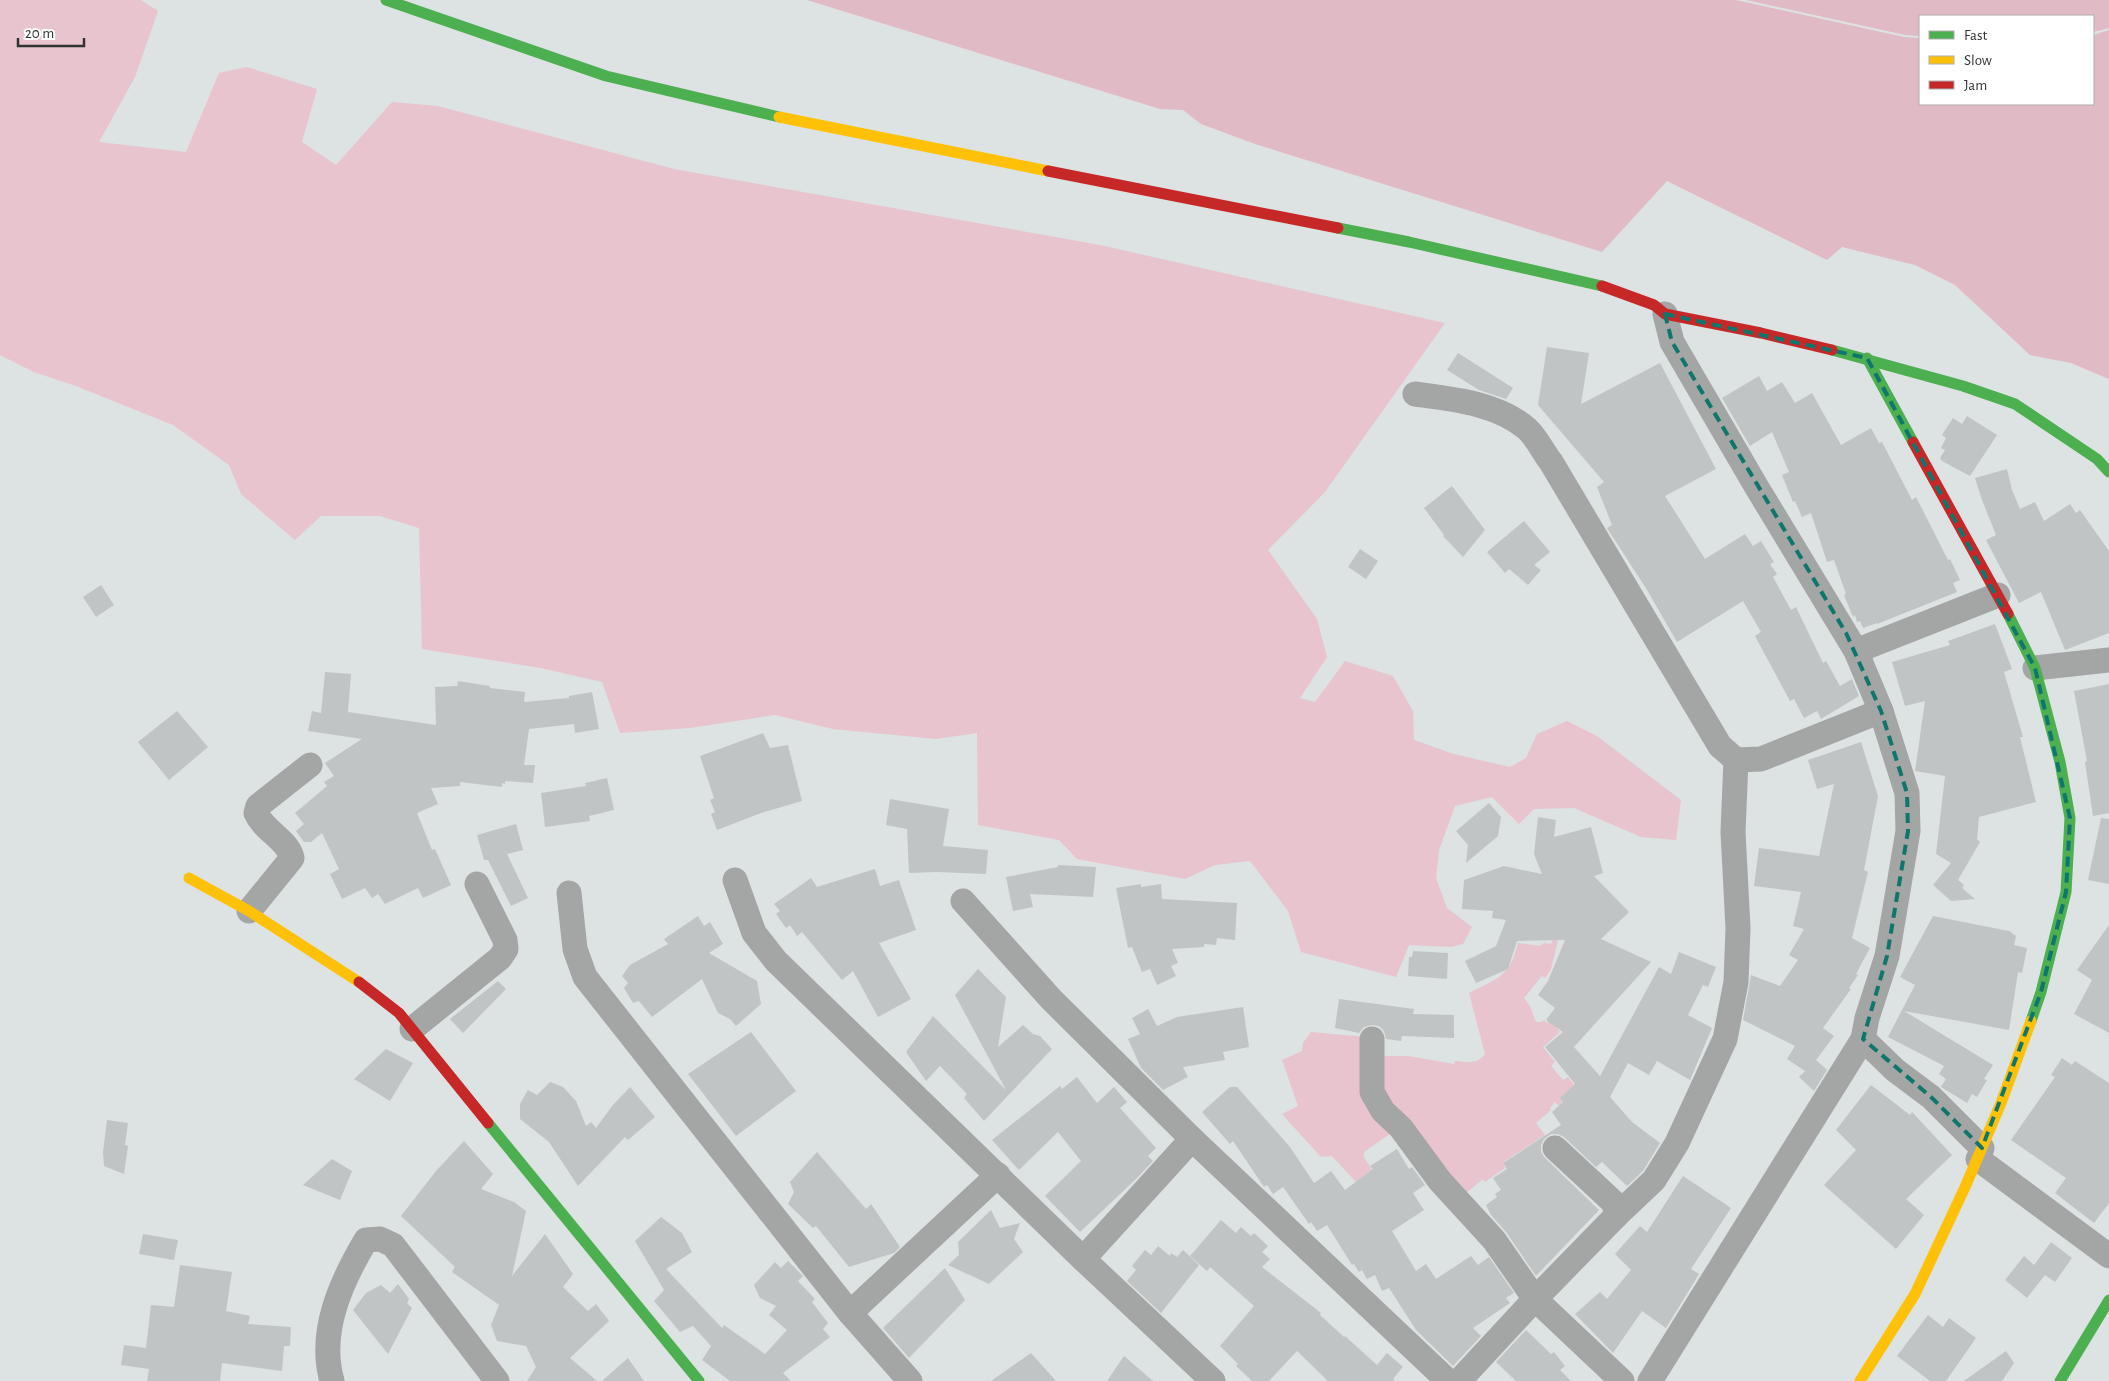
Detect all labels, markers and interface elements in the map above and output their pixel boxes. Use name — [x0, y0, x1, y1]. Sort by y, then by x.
scale bar — [18, 15, 84, 47]
legend — [1919, 15, 2094, 105]
text: 20 m — [25, 26, 54, 41]
text: Fast — [1964, 28, 1988, 43]
text: Slow — [1964, 53, 1992, 68]
text: Jam — [1964, 78, 1987, 93]

